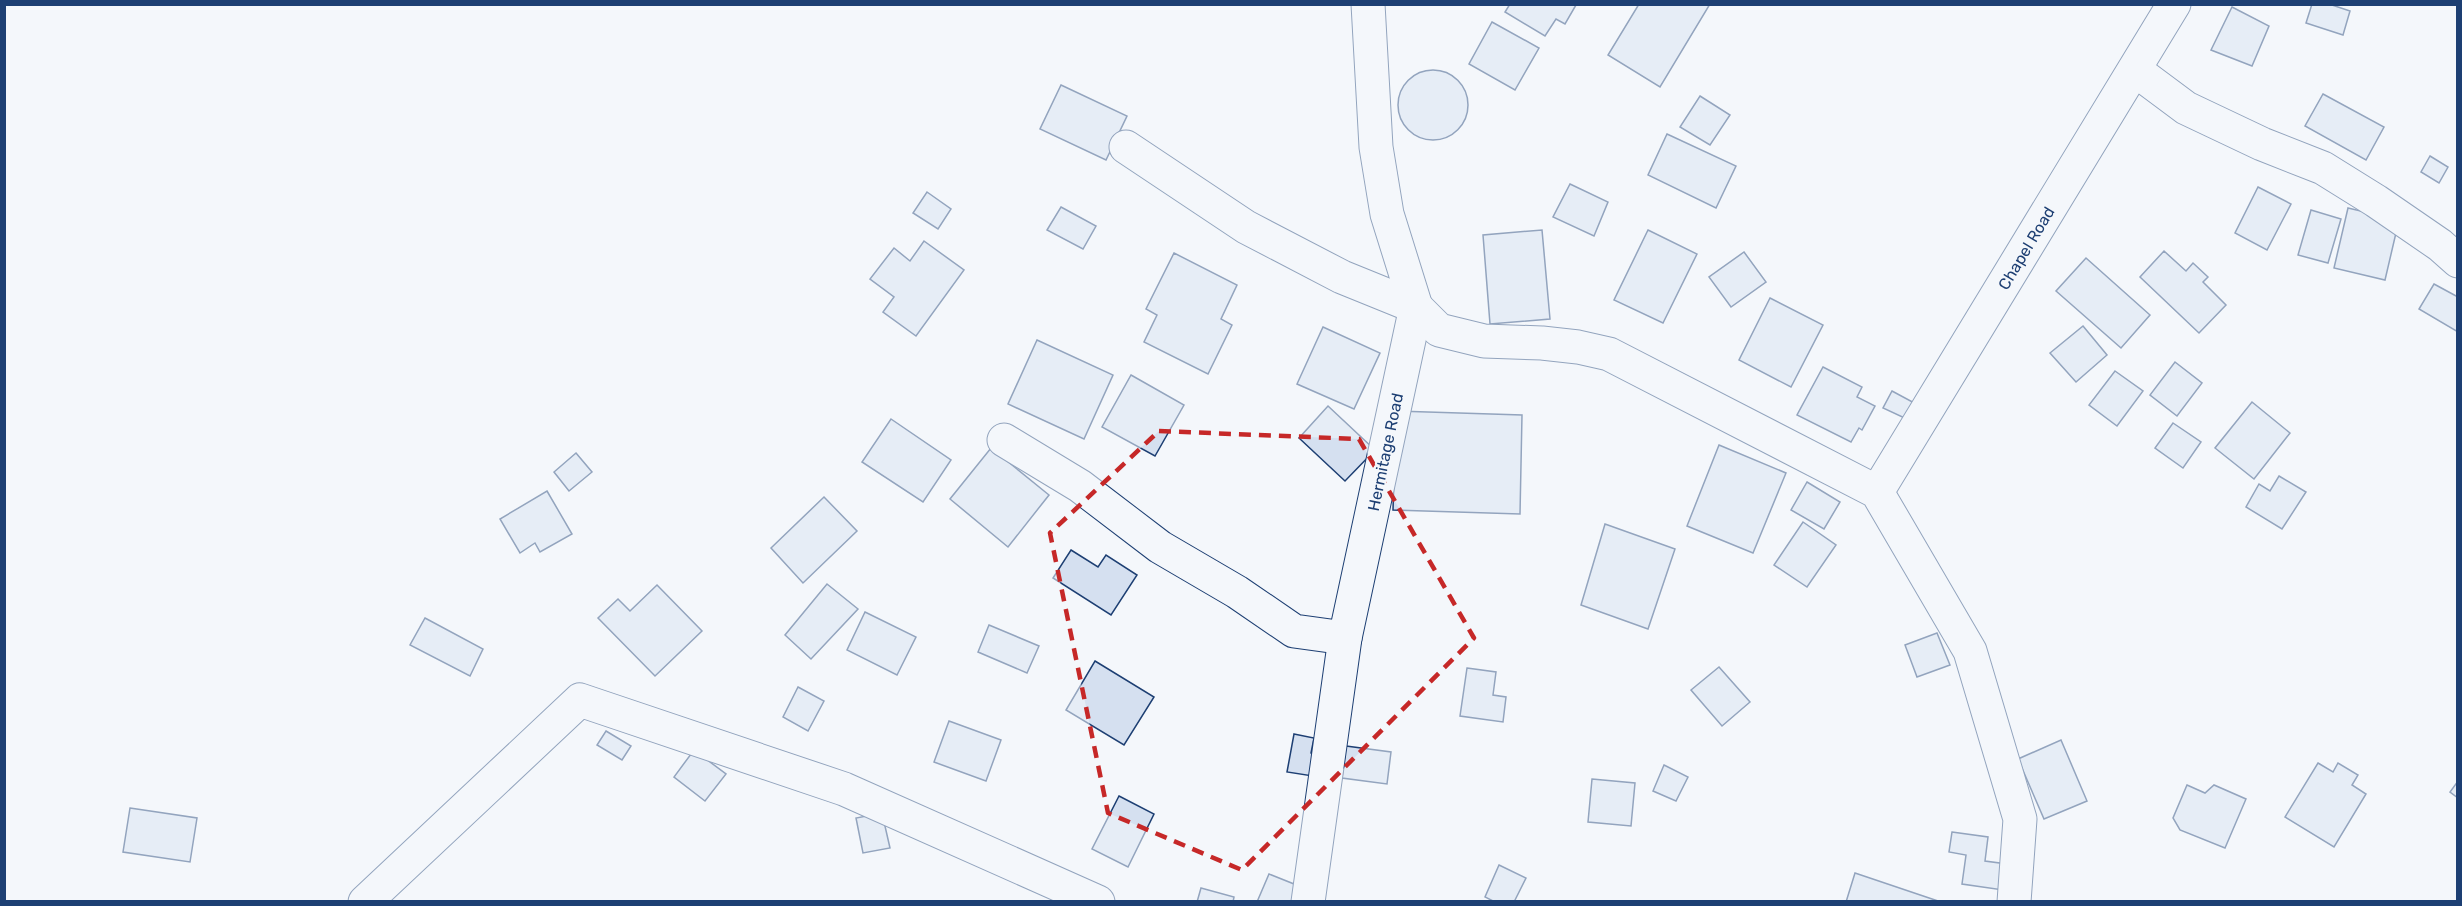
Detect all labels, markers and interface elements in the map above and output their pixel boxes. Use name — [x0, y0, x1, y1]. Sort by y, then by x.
street label: Chapel Road — [1994, 203, 2059, 293]
street label: Hermitage Road — [1364, 391, 1407, 513]

